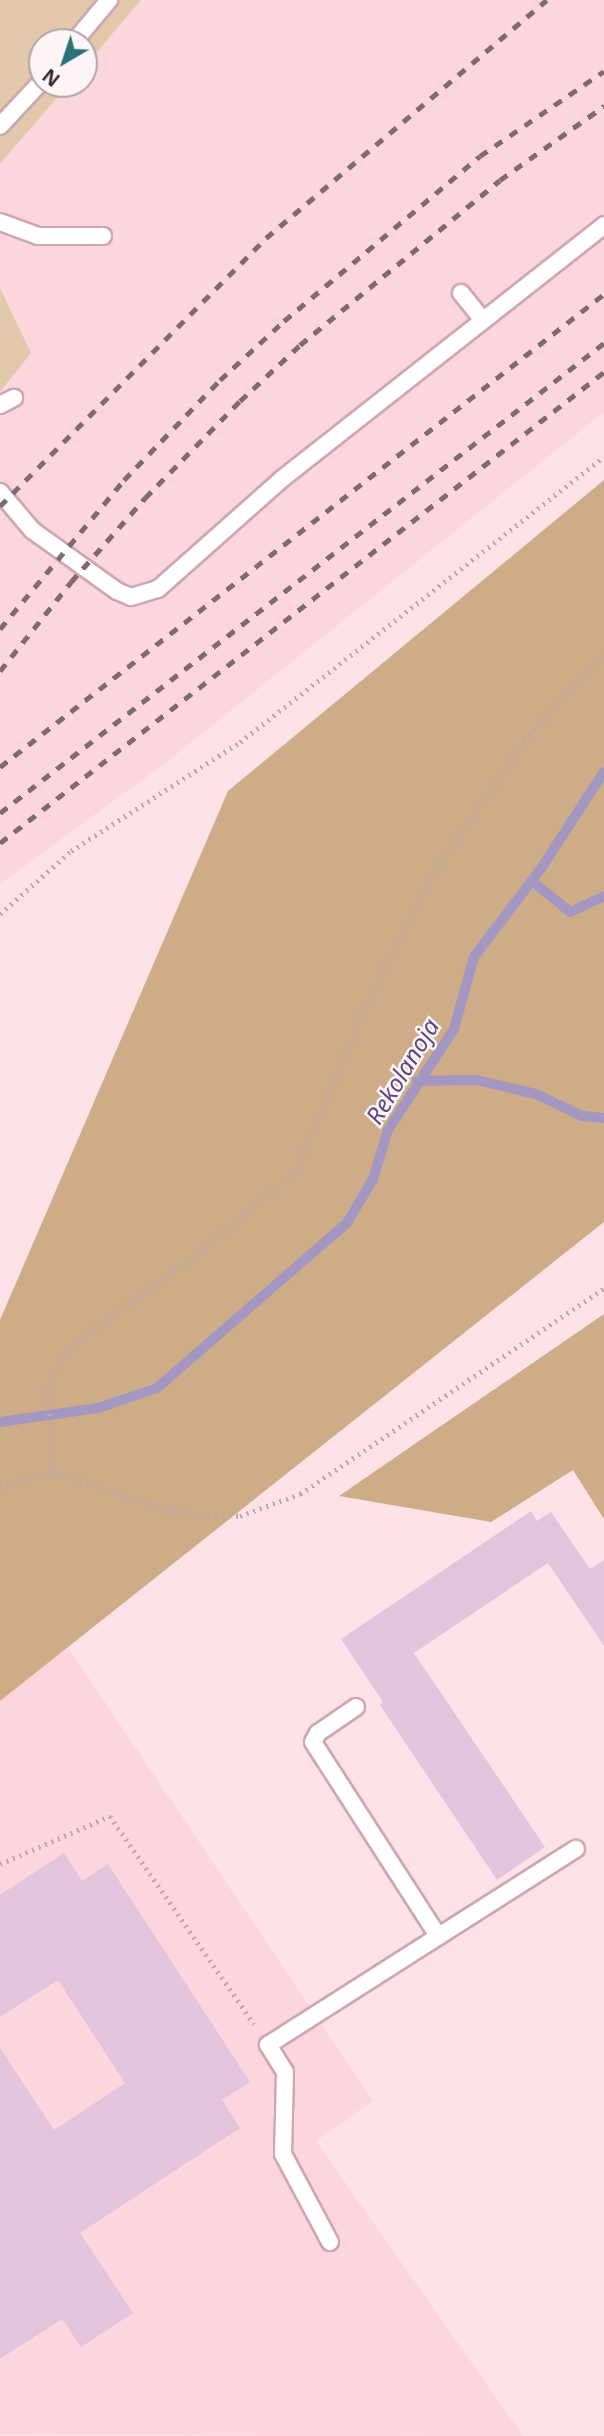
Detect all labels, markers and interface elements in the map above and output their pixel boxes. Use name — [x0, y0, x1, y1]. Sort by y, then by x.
north arrow — [28, 28, 98, 98]
text: N — [37, 63, 65, 93]
water label: Rekolanoja — [359, 1013, 445, 1129]

